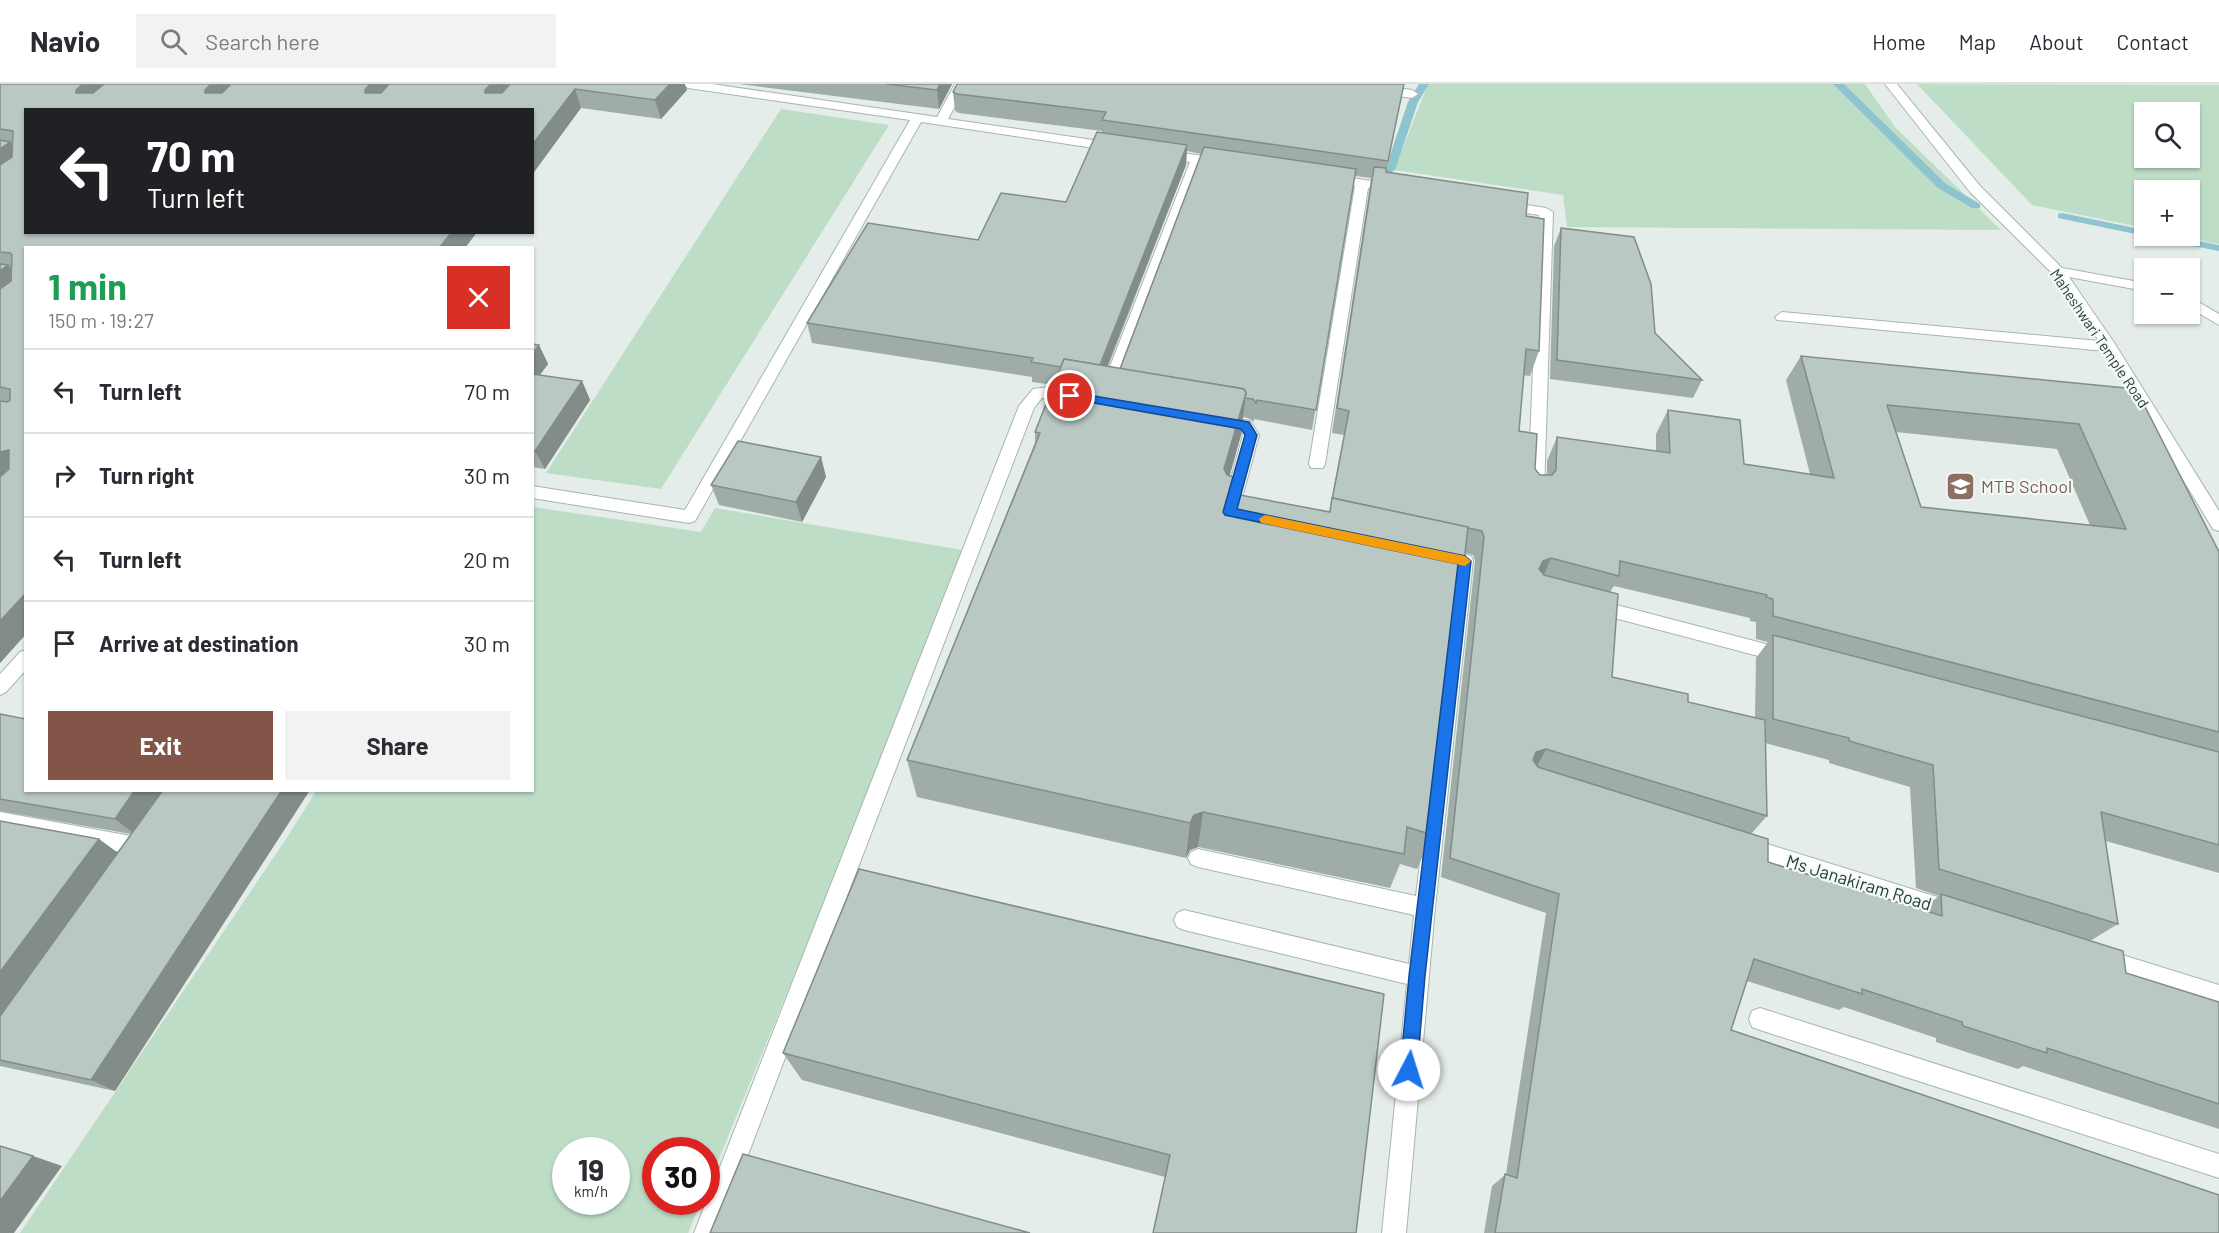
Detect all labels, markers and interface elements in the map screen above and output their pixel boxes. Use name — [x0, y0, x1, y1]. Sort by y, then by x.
search box — [136, 14, 556, 68]
text: Navio — [30, 24, 100, 58]
icon: search — [157, 25, 190, 58]
text: Search here — [205, 28, 320, 54]
text: Home — [1872, 29, 1926, 54]
text: Map — [1959, 29, 1996, 54]
text: About — [2029, 29, 2084, 54]
text: Contact — [2117, 29, 2189, 54]
map controls — [2134, 102, 2200, 324]
button: search — [2134, 102, 2200, 168]
text: 70 m — [147, 130, 235, 180]
icon: left — [48, 132, 126, 210]
button: + — [2134, 180, 2200, 246]
text: Turn left — [147, 181, 245, 213]
button: − — [2134, 258, 2200, 324]
text: 1 min — [48, 264, 127, 307]
street label: Maheshwari Temple Road — [2047, 265, 2153, 411]
button: close — [447, 266, 510, 329]
text: 150 m · 19:27 — [48, 308, 154, 332]
pin — [1044, 370, 1095, 421]
icon: left — [48, 375, 81, 408]
text: Turn left — [99, 378, 182, 404]
text: 70 m — [465, 378, 510, 404]
icon: arrive — [1053, 379, 1086, 412]
icon: right — [48, 459, 81, 492]
text: Turn right — [99, 462, 194, 488]
text: 30 m — [464, 462, 510, 488]
school or university icon: MTB School — [1944, 470, 1976, 502]
place label: MTB School — [1981, 475, 2072, 497]
icon: left — [48, 543, 81, 576]
text: Turn left — [99, 546, 182, 572]
text: 20 m — [463, 546, 510, 572]
icon: arrive — [48, 627, 81, 660]
text: Arrive at destination — [99, 630, 298, 656]
text: 30 m — [464, 630, 510, 656]
button: Exit — [48, 711, 273, 780]
button: Share — [285, 711, 510, 780]
street label: Ms Janakiram Road — [1783, 849, 1935, 915]
position arrow — [1377, 1038, 1441, 1102]
speed limit sign: 30 — [642, 1137, 720, 1215]
text: 19 — [578, 1151, 604, 1187]
text: km/h — [574, 1182, 608, 1200]

